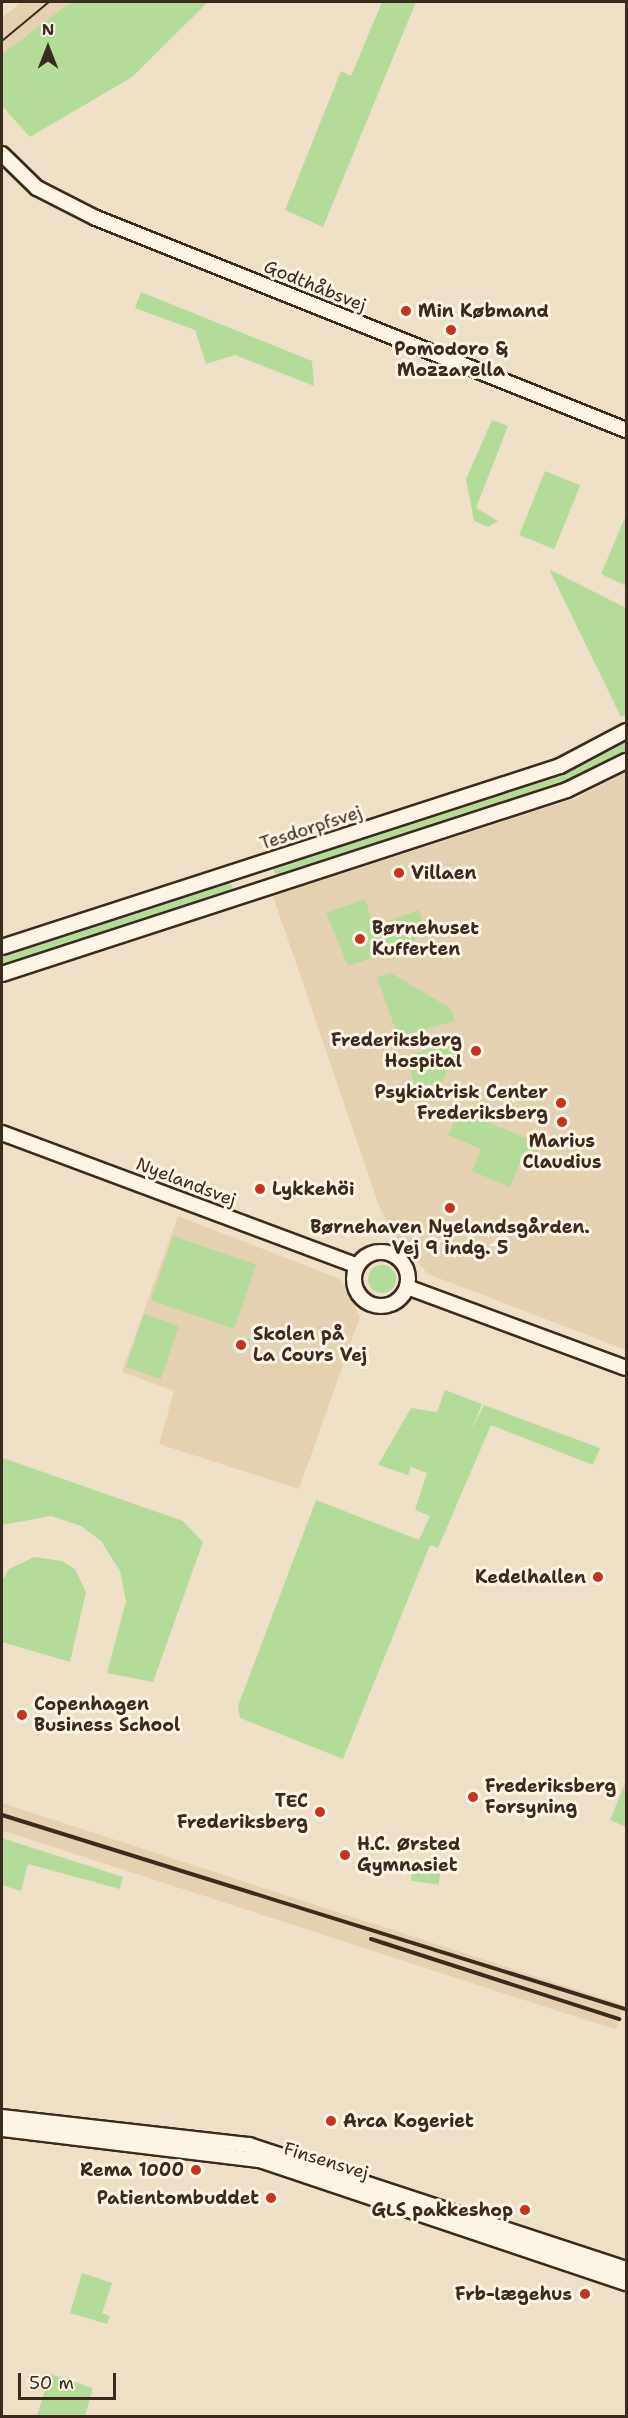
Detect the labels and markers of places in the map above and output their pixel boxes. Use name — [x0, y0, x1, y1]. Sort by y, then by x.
place label: Min Købmand — [418, 300, 549, 322]
marker: Min Købmand — [399, 304, 413, 318]
marker: Pomodoro & Mozzarella — [444, 323, 458, 337]
place label: Pomodoro & Mozzarella — [394, 339, 508, 382]
place label: Villaen — [411, 862, 477, 884]
marker: Villaen — [392, 866, 406, 880]
place label: Børnehuset Kufferten — [372, 918, 479, 960]
marker: Børnehuset Kufferten — [353, 932, 367, 946]
place label: Frederiksberg Hospital — [331, 1030, 462, 1072]
marker: Frederiksberg Hospital — [467, 1042, 485, 1060]
place label: Psykiatrisk Center Frederiksberg — [375, 1082, 548, 1124]
marker: Psykiatrisk Center Frederiksberg — [552, 1094, 570, 1112]
marker: Marius Claudius — [555, 1115, 569, 1129]
place label: Marius Claudius — [523, 1131, 601, 1174]
place label: Lykkehöi — [272, 1178, 354, 1200]
marker: Lykkehöi — [253, 1182, 267, 1196]
marker: Børnehaven Nyelandsgården. Vej 9 indg. 5 — [443, 1201, 457, 1215]
place label: Børnehaven Nyelandsgården. Vej 9 indg. 5 — [310, 1217, 590, 1260]
place label: Skolen på La Cours Vej — [253, 1324, 367, 1366]
marker: Skolen på La Cours Vej — [234, 1338, 248, 1352]
place label: Kedelhallen — [475, 1566, 586, 1588]
marker: Kedelhallen — [591, 1570, 605, 1584]
place label: Copenhagen Business School — [34, 1694, 180, 1736]
marker: Copenhagen Business School — [15, 1708, 29, 1722]
place label: Frederiksberg Forsyning — [485, 1776, 616, 1818]
marker: Frederiksberg Forsyning — [466, 1790, 480, 1804]
place label: TEC Frederiksberg — [177, 1791, 308, 1834]
marker: TEC Frederiksberg — [313, 1805, 327, 1819]
place label: H.C. Ørsted Gymnasiet — [357, 1834, 461, 1876]
marker: H.C. Ørsted Gymnasiet — [338, 1848, 352, 1862]
place label: Arca Kogeriet — [343, 2110, 474, 2132]
marker: Arca Kogeriet — [324, 2114, 338, 2128]
place label: Rema 1000 — [80, 2159, 184, 2181]
marker: Rema 1000 — [189, 2163, 203, 2177]
place label: Patientombuddet — [97, 2187, 259, 2209]
marker: Patientombuddet — [264, 2191, 278, 2205]
place label: GLS pakkeshop — [372, 2199, 513, 2221]
marker: GLS pakkeshop — [518, 2203, 532, 2217]
place label: Frb-lægehus — [455, 2283, 572, 2305]
marker: Frb-lægehus — [576, 2285, 594, 2303]

